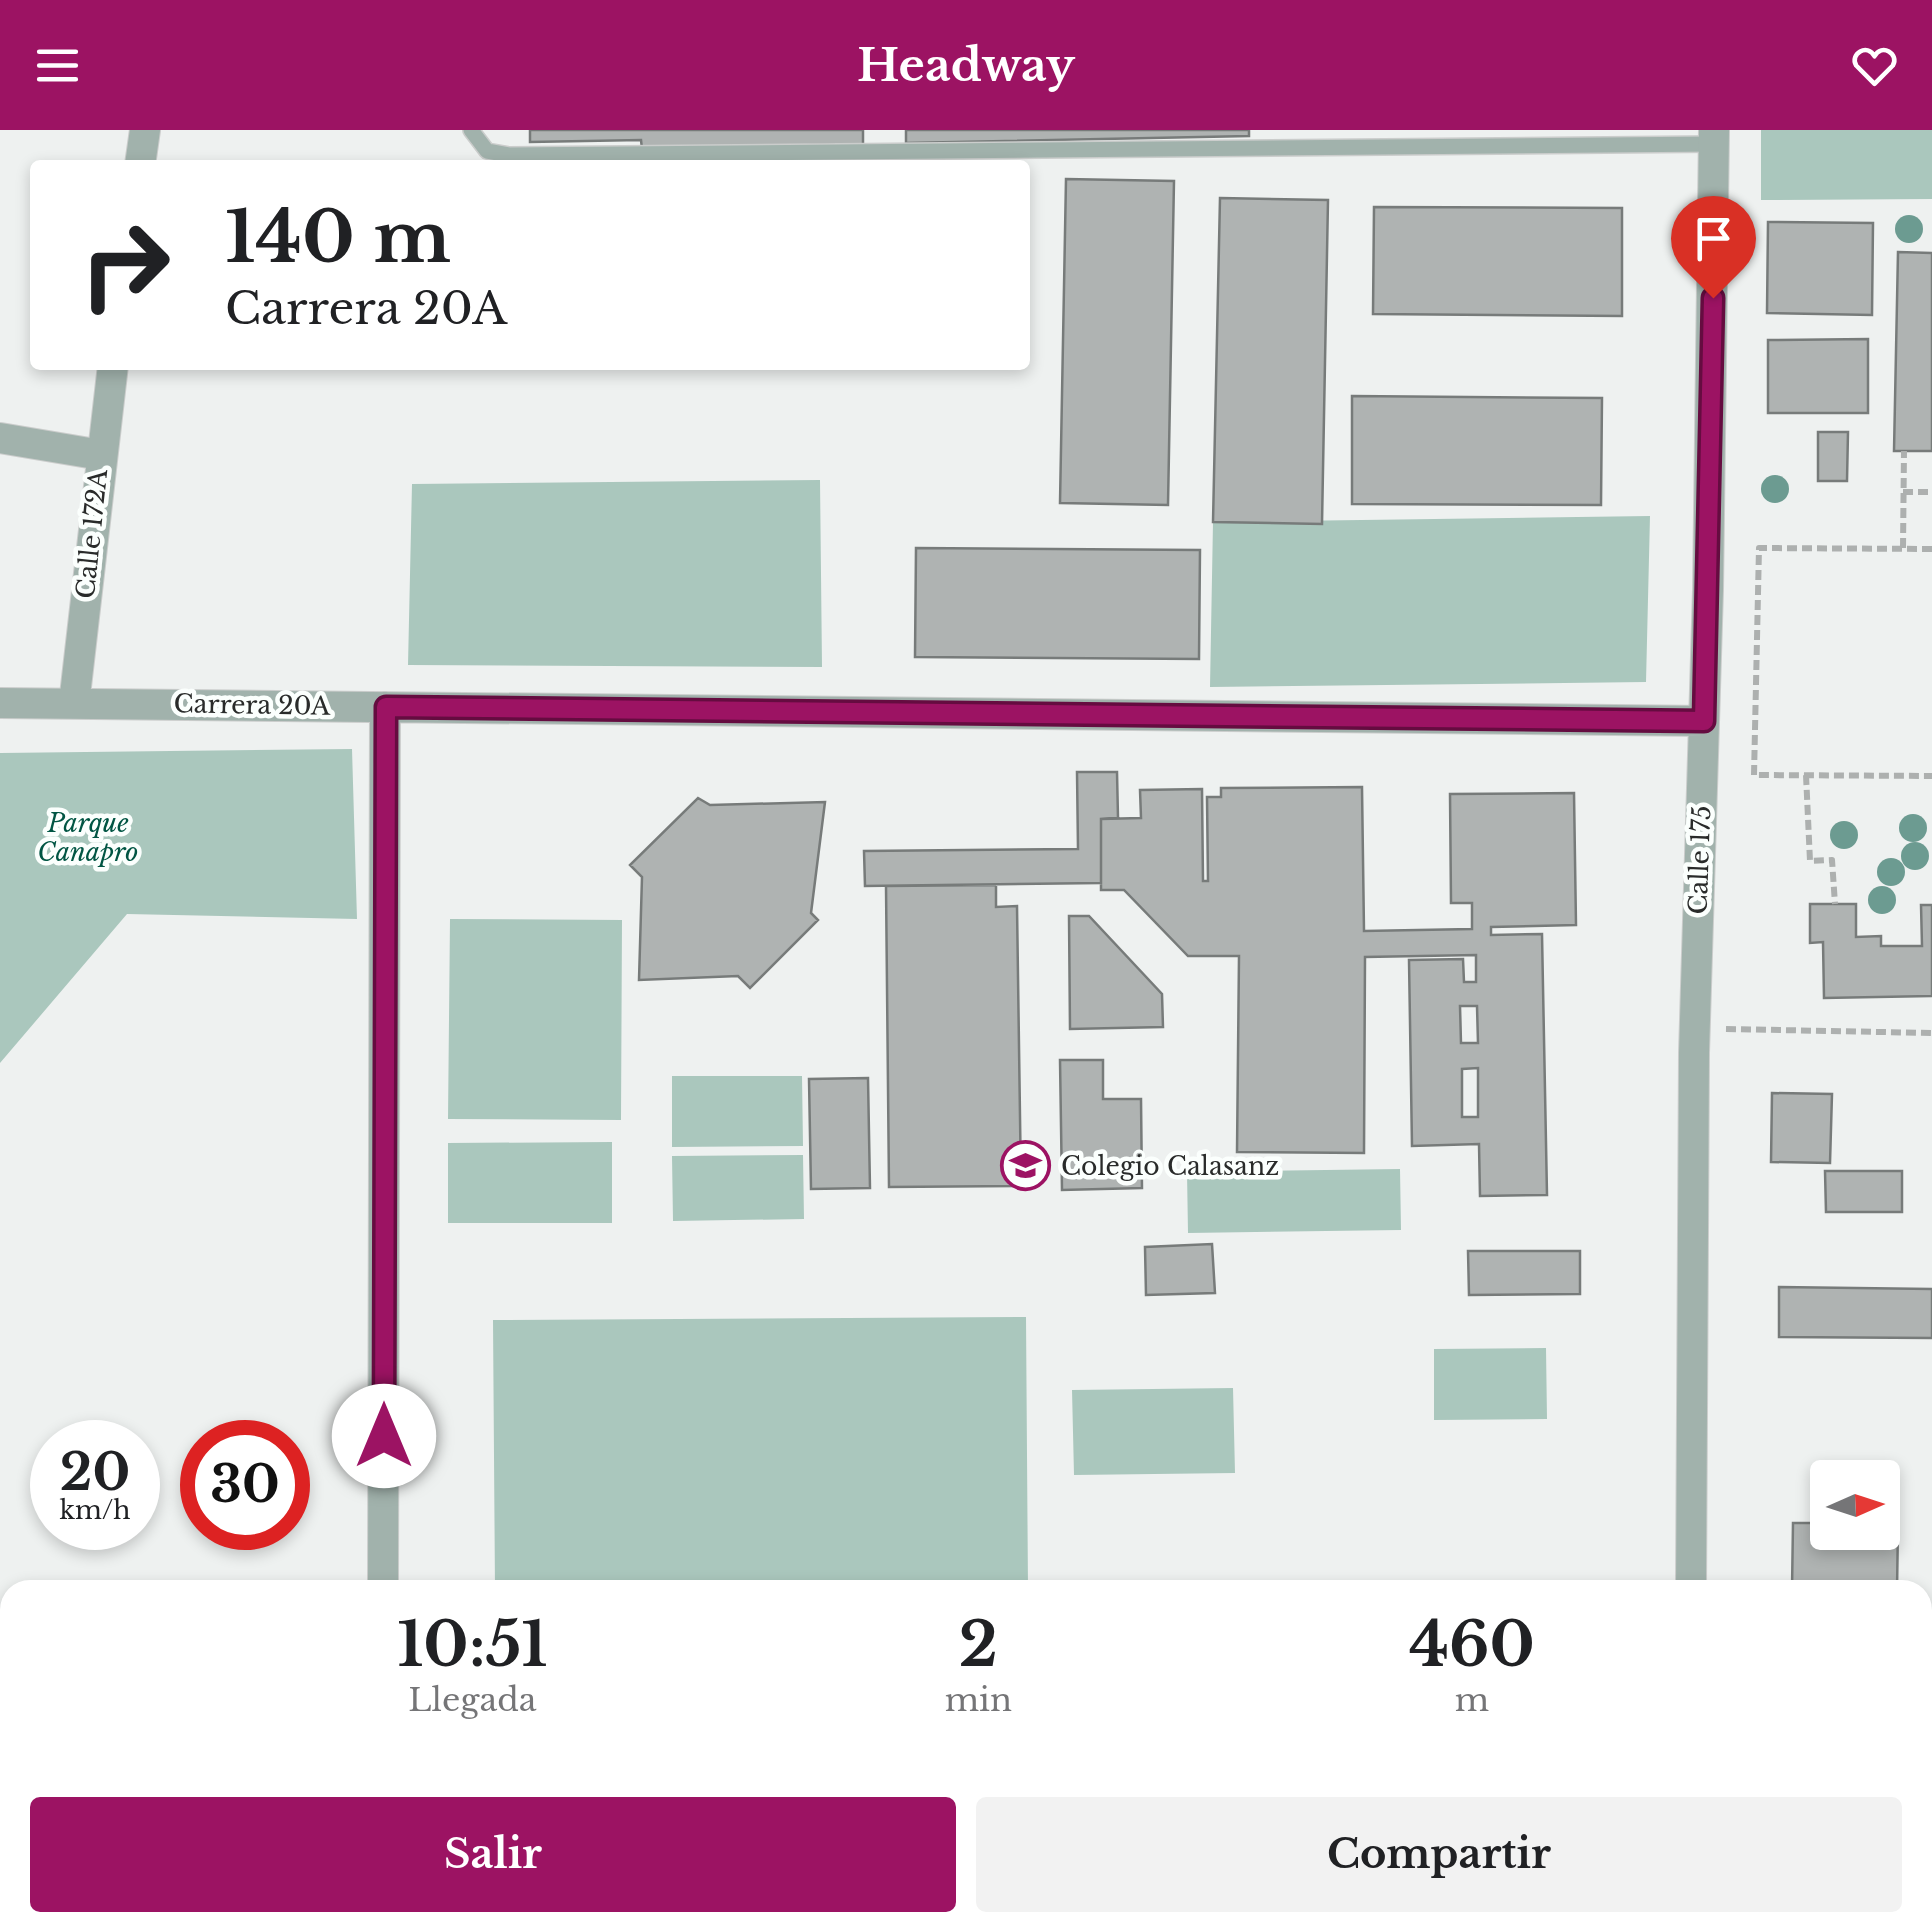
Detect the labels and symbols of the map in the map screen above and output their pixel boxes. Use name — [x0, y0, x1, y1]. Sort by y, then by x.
pin — [1671, 196, 1756, 299]
street label: Calle 172A — [70, 467, 114, 600]
street label: Carrera 20A — [173, 688, 331, 722]
street label: Calle 175 — [1683, 805, 1717, 915]
park label: Parque Canapro — [38, 808, 138, 868]
school or university icon: Colegio Calasanz — [1000, 1140, 1052, 1192]
place label: Colegio Calasanz — [1061, 1151, 1279, 1182]
position arrow — [332, 1384, 436, 1488]
speed limit sign: 30 — [180, 1420, 310, 1550]
north arrow — [1810, 1460, 1900, 1550]

